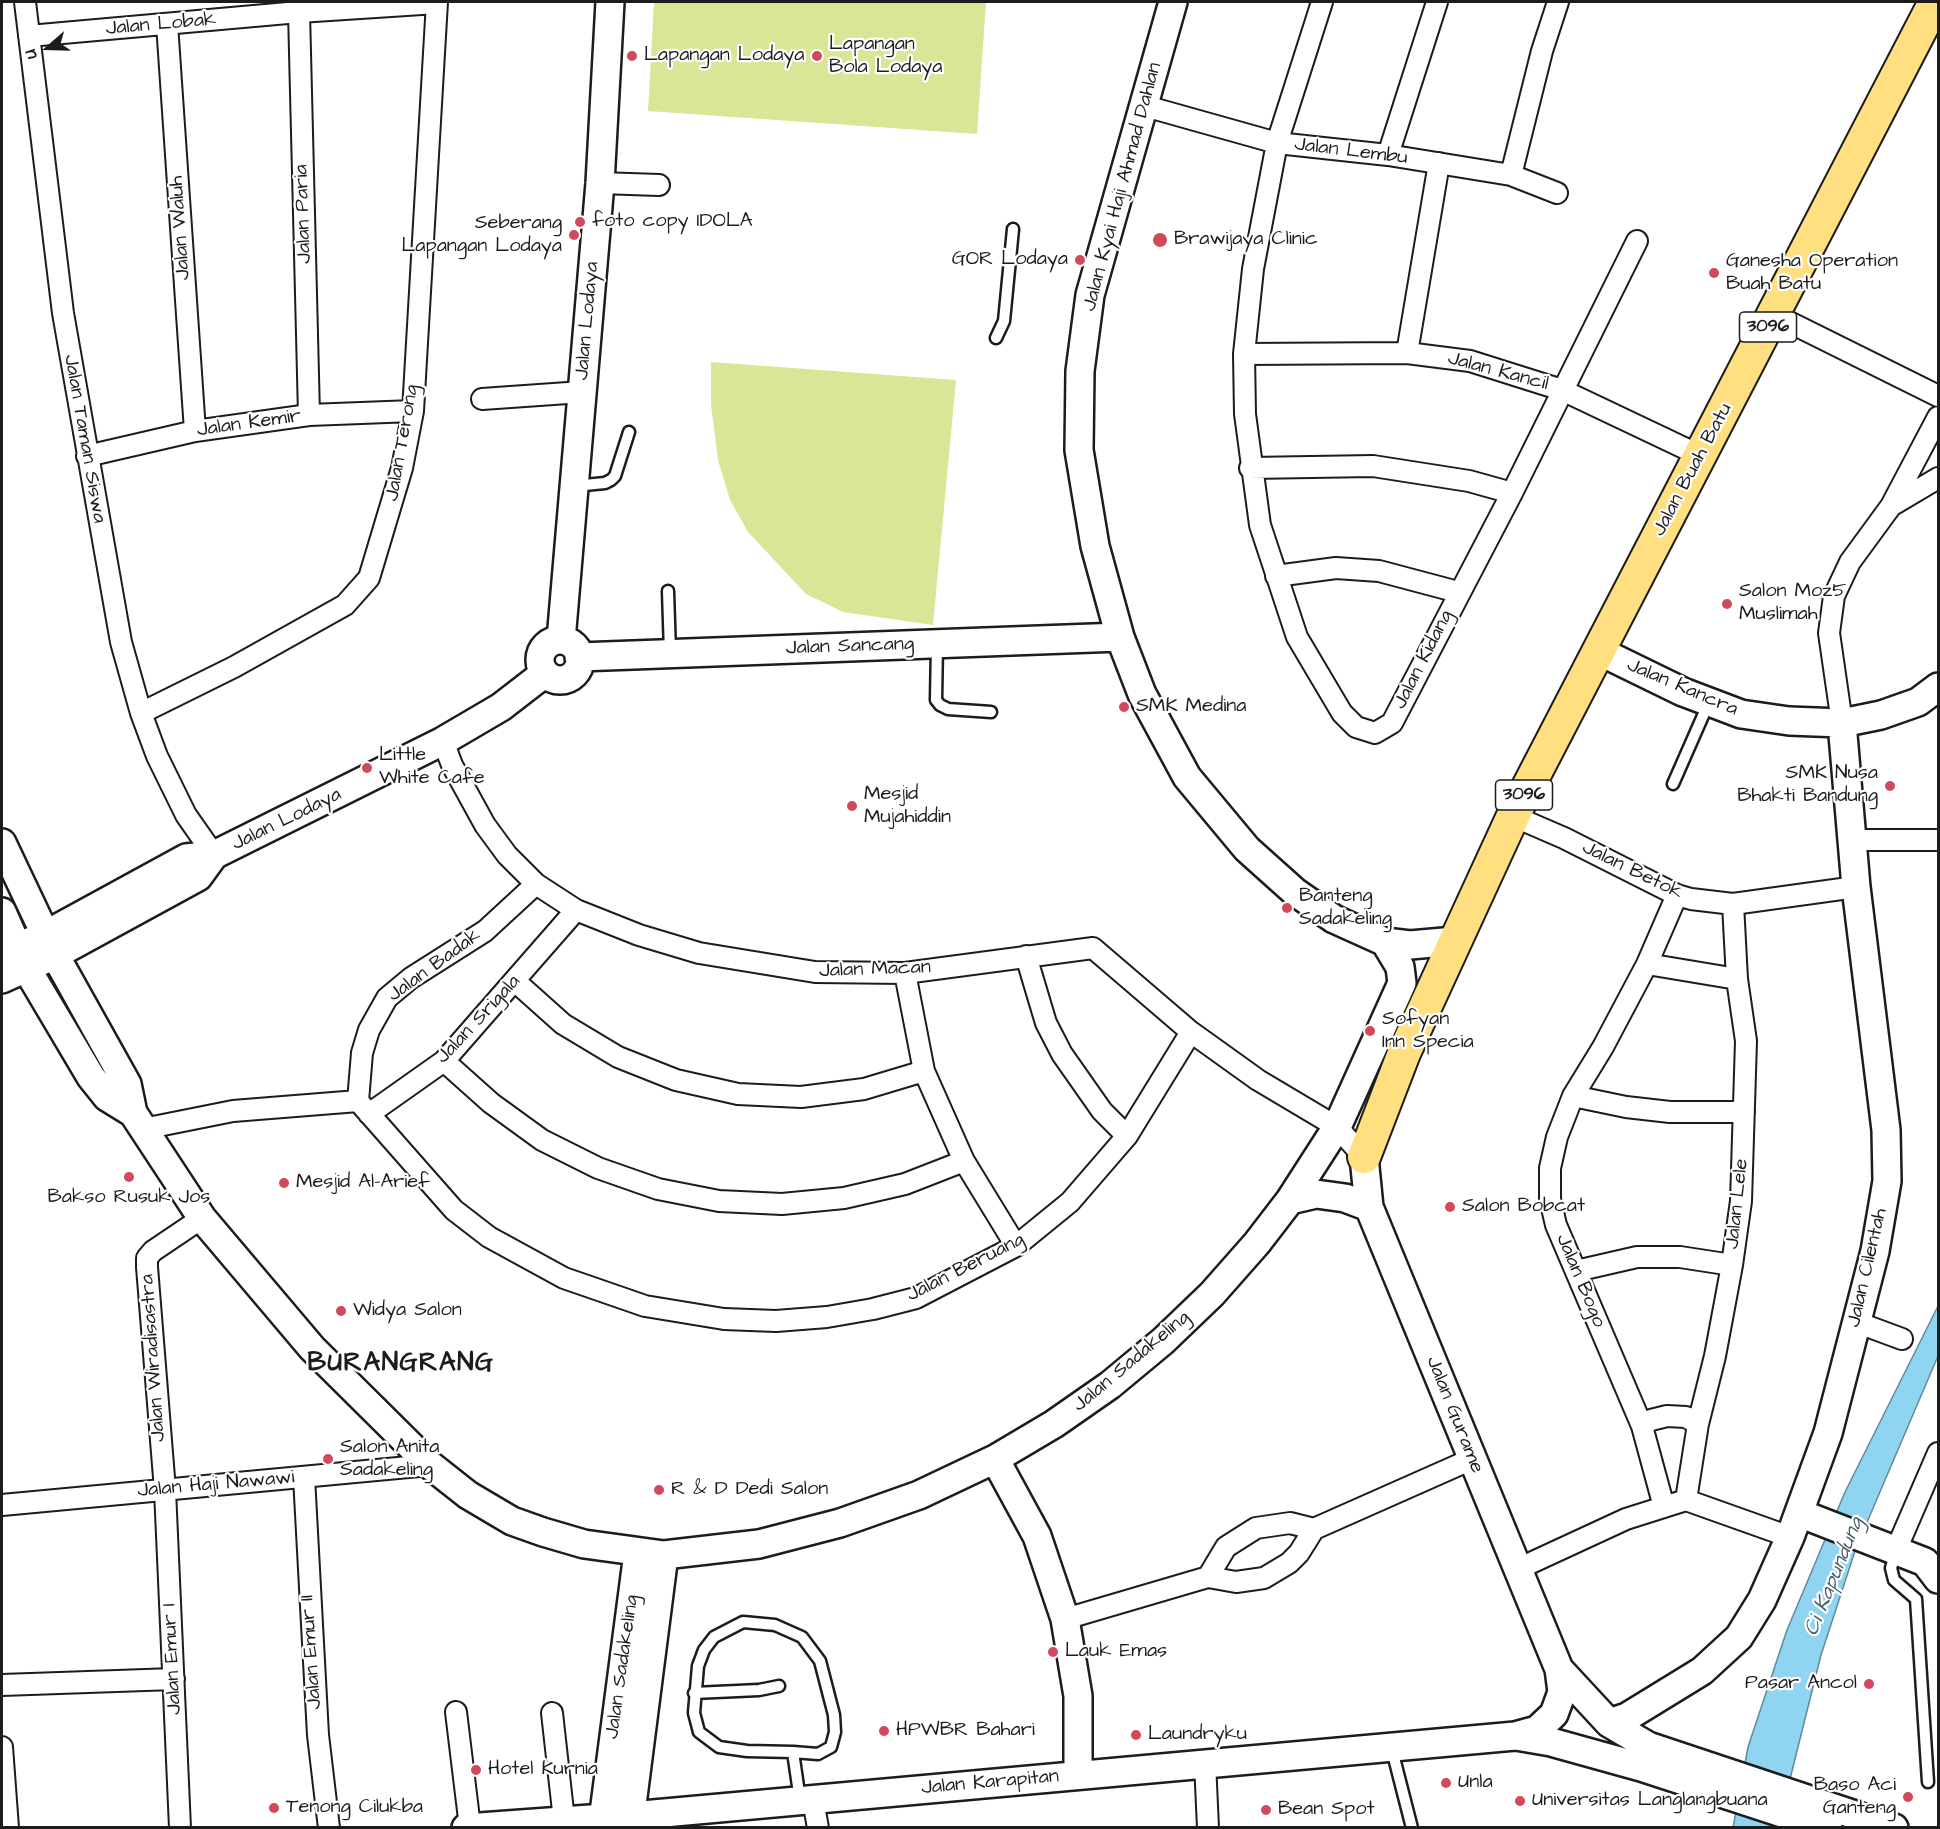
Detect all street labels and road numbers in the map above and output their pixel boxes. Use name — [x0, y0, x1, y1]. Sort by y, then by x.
street label: Jalan Lobak — [105, 8, 217, 42]
street label: Jalan Kyai Haji Ahmad Dahlan — [1078, 60, 1168, 314]
street label: Jalan Lembu — [1293, 133, 1409, 171]
street label: Jalan Paria — [290, 164, 318, 264]
street label: Jalan Waluh — [165, 175, 197, 281]
street label: Jalan Lodaya — [571, 261, 605, 381]
road number: 3096 — [1740, 312, 1796, 342]
street label: Jalan Kancil — [1445, 347, 1551, 397]
street label: Jalan Taman Siswa — [57, 353, 111, 525]
street label: Jalan Terong — [381, 383, 425, 503]
street label: Jalan Buah Batu — [1648, 399, 1738, 541]
street label: Jalan Kemir — [196, 405, 302, 443]
street label: Jalan Kidang — [1389, 606, 1459, 714]
street label: Jalan Sancang — [785, 633, 915, 661]
street label: Jalan Kancra — [1623, 654, 1741, 722]
road number: 3096 — [1496, 780, 1552, 810]
street label: Jalan Lodaya — [228, 783, 346, 857]
street label: Jalan Betok — [1578, 836, 1686, 906]
street label: Jalan Badak — [384, 924, 486, 1008]
street label: Jalan Macan — [819, 956, 931, 984]
street label: Jalan Srigala — [432, 971, 526, 1069]
street label: Jalan Lele — [1721, 1158, 1755, 1250]
street label: Jalan Cilentah — [1843, 1206, 1893, 1330]
street label: Jalan Beruang — [903, 1228, 1029, 1308]
street label: Jalan Bogo — [1550, 1231, 1610, 1331]
street label: Jalan Wiradisastra — [136, 1273, 172, 1443]
street label: Jalan Sadakeling — [1069, 1306, 1195, 1418]
street label: Jalan Gurame — [1420, 1353, 1488, 1477]
street label: Jalan Haji Nawawi — [137, 1466, 295, 1504]
street label: Jalan Sadakeling — [601, 1593, 645, 1741]
street label: Jalan Emur II — [296, 1594, 328, 1710]
street label: Jalan Emur I — [158, 1603, 188, 1715]
street label: Jalan Karapitan — [920, 1765, 1060, 1801]

